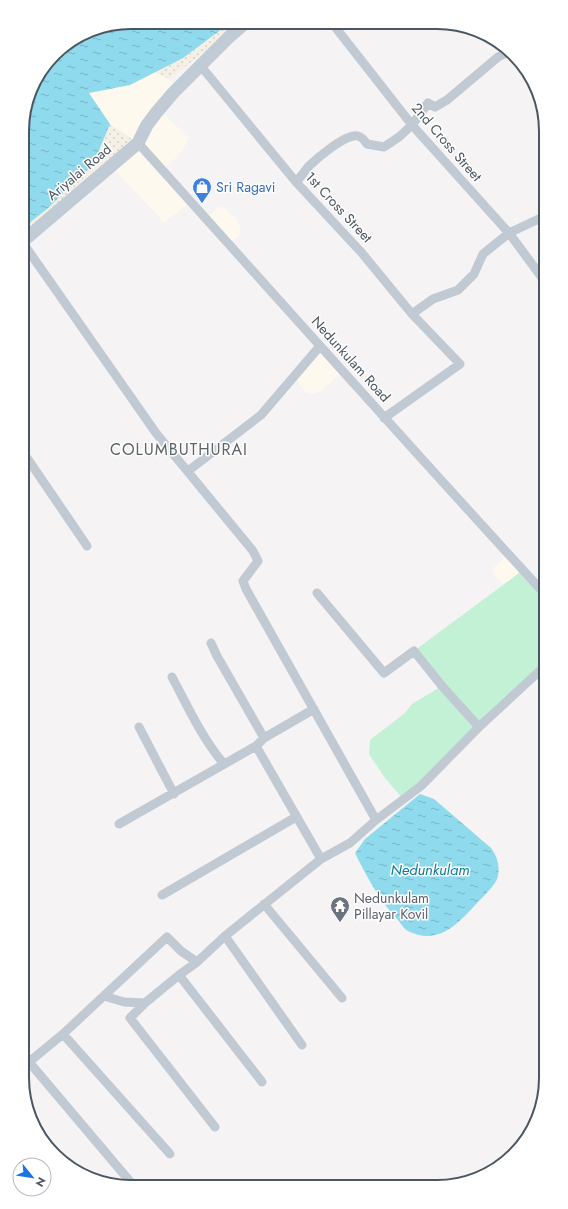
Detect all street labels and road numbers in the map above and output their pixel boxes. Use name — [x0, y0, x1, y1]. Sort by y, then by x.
street label: 2nd Cross Street — [407, 98, 487, 186]
street label: Ariyalai Road — [42, 139, 116, 205]
street label: 1st Cross Street — [301, 167, 378, 247]
street label: Nedunkulam Road — [307, 312, 395, 406]

